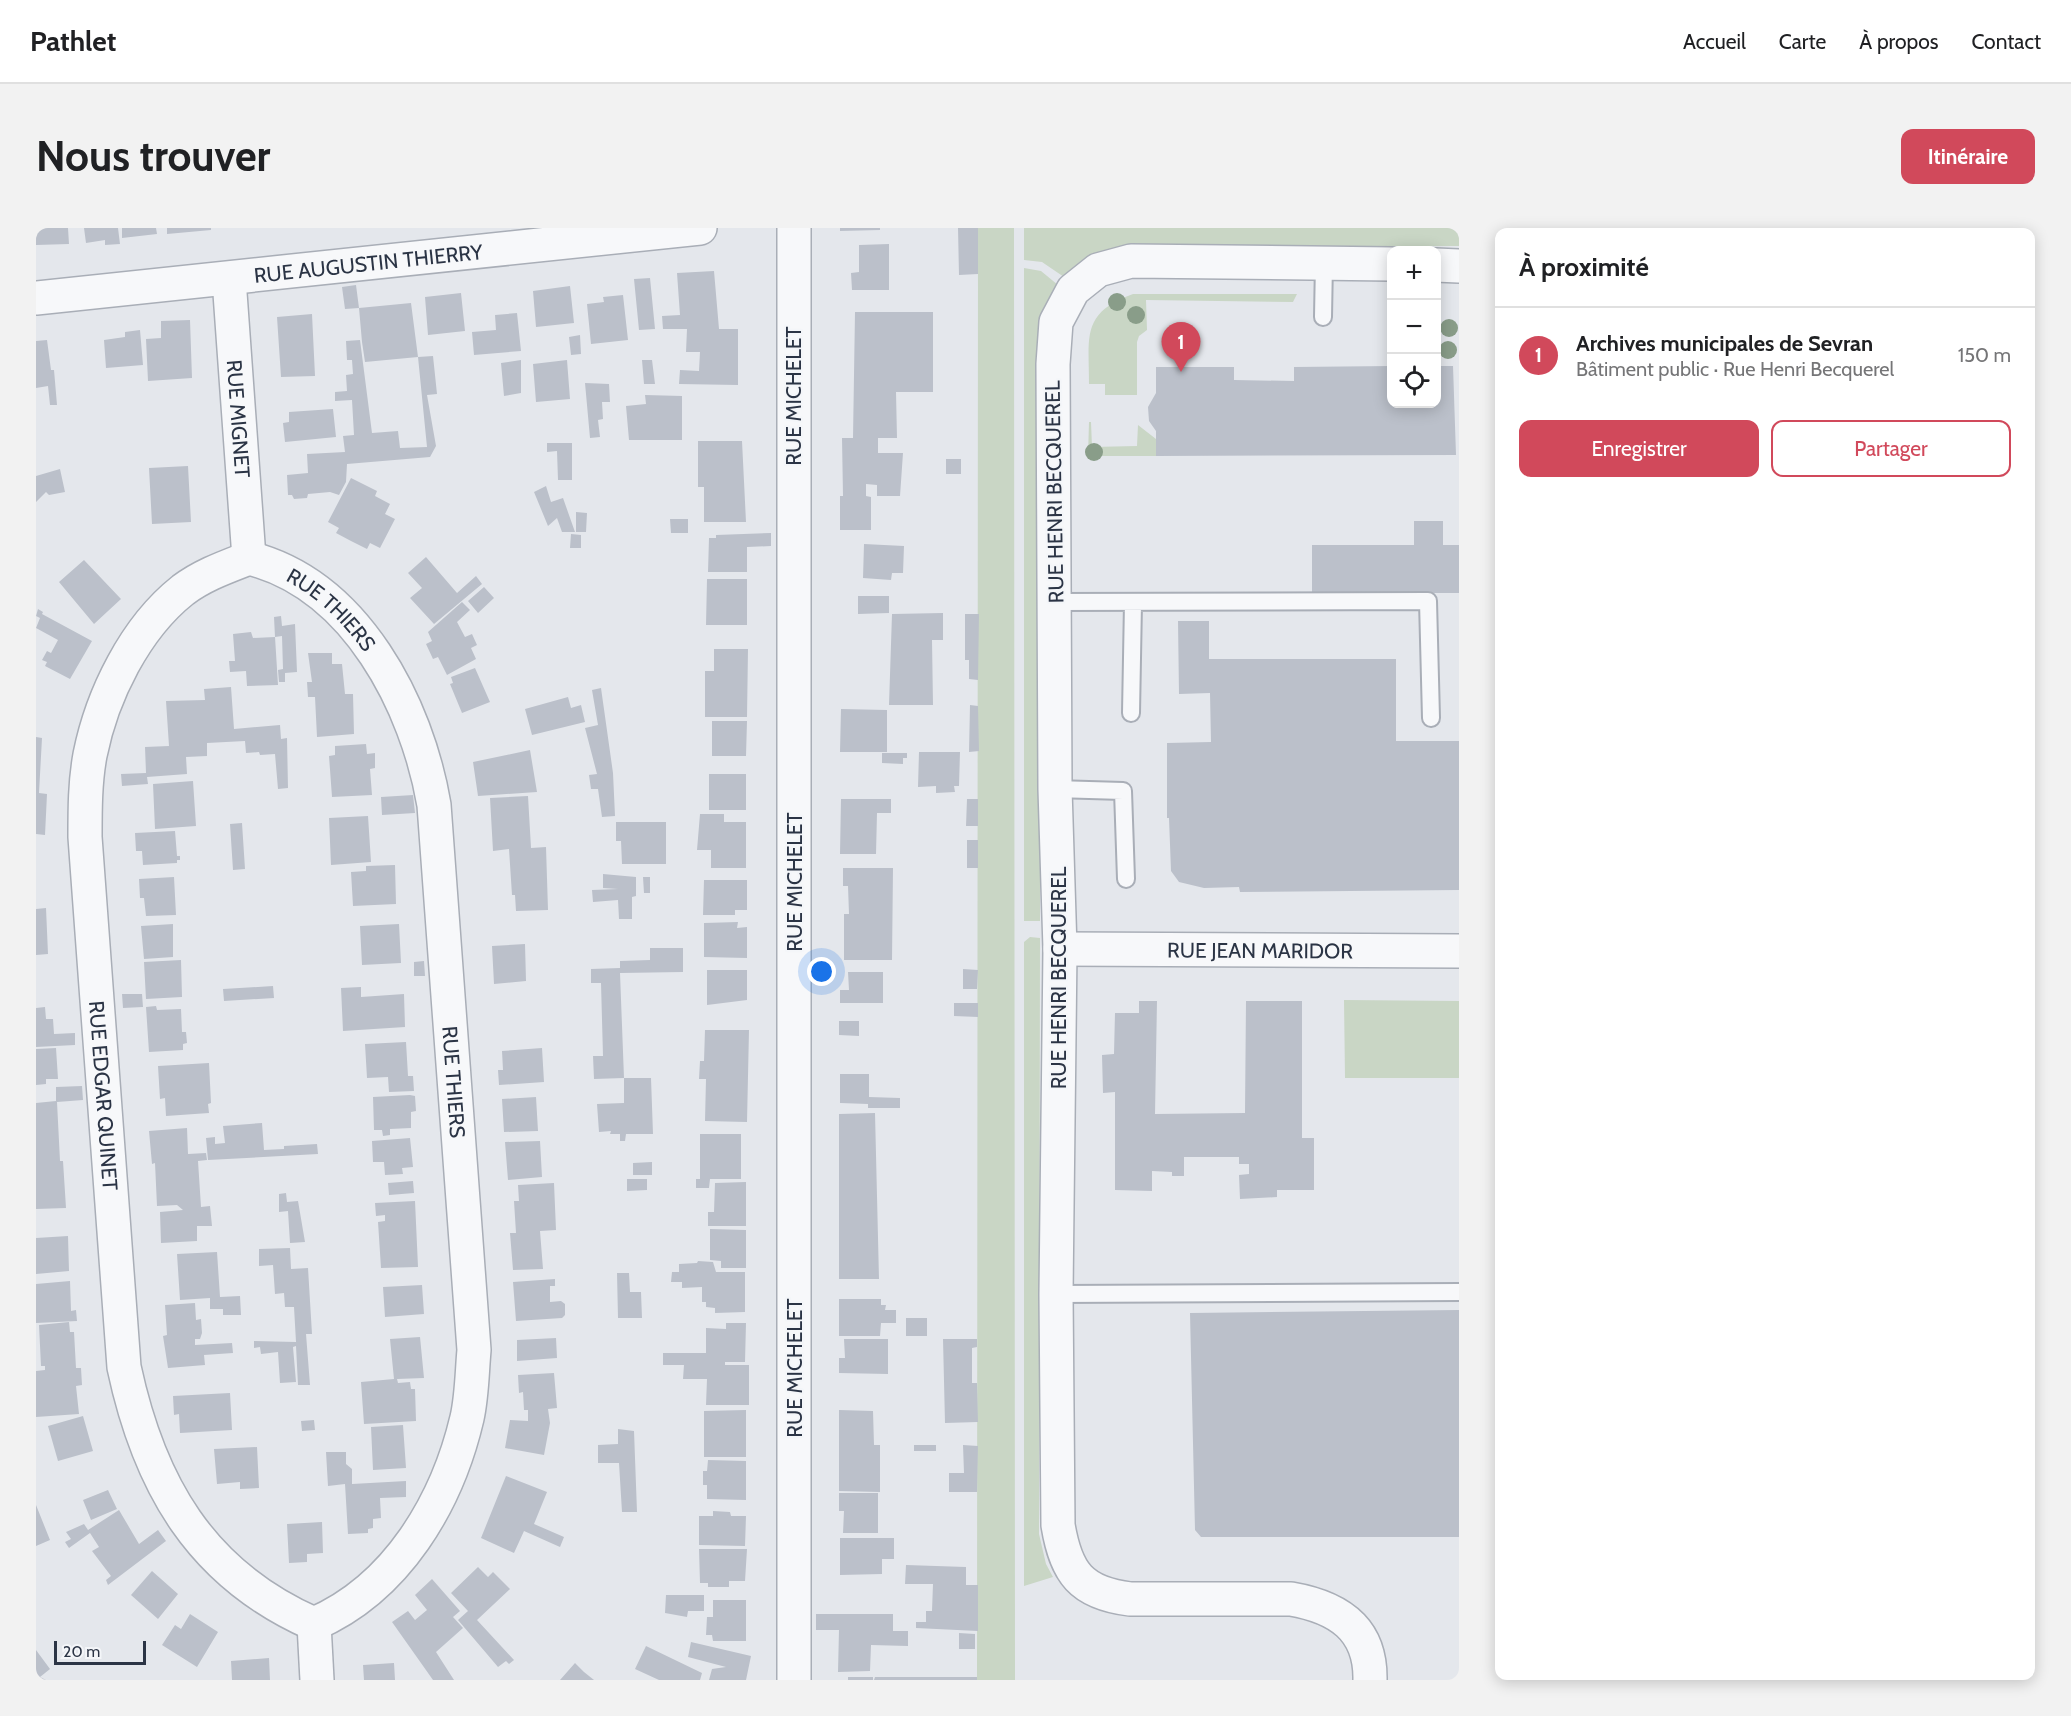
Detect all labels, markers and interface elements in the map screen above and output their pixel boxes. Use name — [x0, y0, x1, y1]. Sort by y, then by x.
text: Pathlet — [30, 24, 116, 58]
text: Accueil — [1683, 29, 1746, 54]
text: Carte — [1779, 29, 1826, 54]
text: À propos — [1859, 29, 1938, 54]
text: Contact — [1971, 29, 2041, 54]
button: Itinéraire — [1901, 129, 2035, 184]
text: Nous trouver — [36, 130, 270, 182]
street label: RUE AUGUSTIN THIERRY — [253, 238, 485, 287]
map controls — [1387, 246, 1441, 408]
button: + — [1387, 246, 1441, 300]
text: À proximité — [1519, 251, 1649, 283]
button: − — [1387, 300, 1441, 354]
pin: 1 — [1162, 322, 1200, 372]
street label: RUE MICHELET — [781, 326, 806, 466]
text: Archives municipales de Sevran — [1576, 330, 1873, 357]
text: 1 — [1535, 343, 1542, 367]
text: 150 m — [1958, 343, 2011, 367]
button: locate — [1387, 354, 1441, 408]
text: Bâtiment public · Rue Henri Becquerel — [1576, 357, 1894, 381]
street label: RUE MIGNET — [222, 359, 256, 479]
street label: RUE HENRI BECQUEREL — [1040, 380, 1068, 604]
button: Enregistrer — [1519, 420, 1759, 477]
button: Partager — [1771, 420, 2011, 477]
street label: RUE THIERS — [283, 562, 381, 656]
street label: RUE MICHELET — [782, 812, 807, 952]
street label: RUE HENRI BECQUEREL — [1046, 866, 1071, 1089]
street label: RUE JEAN MARIDOR — [1167, 937, 1353, 963]
your location — [807, 957, 836, 986]
street label: RUE EDGAR QUINET — [85, 1000, 123, 1191]
street label: RUE THIERS — [438, 1025, 471, 1139]
street label: RUE MICHELET — [782, 1298, 807, 1438]
scale bar — [54, 1638, 146, 1666]
text: 20 m — [63, 1642, 100, 1661]

